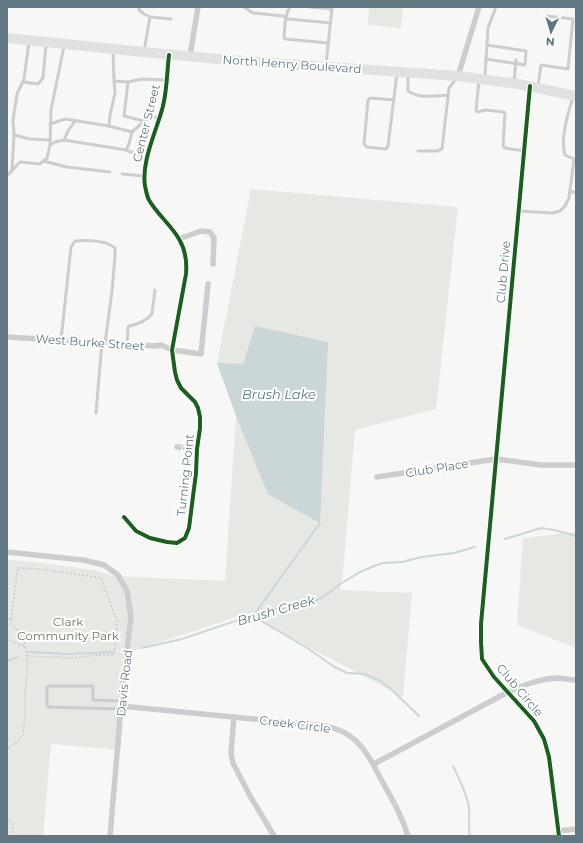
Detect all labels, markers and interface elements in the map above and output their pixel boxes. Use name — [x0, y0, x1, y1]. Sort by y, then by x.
north arrow — [531, 12, 571, 52]
text: N — [545, 35, 555, 49]
street label: North Henry Boulevard — [222, 52, 362, 76]
street label: Center Street — [129, 82, 163, 163]
street label: Club Drive — [493, 240, 513, 304]
street label: West Burke Street — [35, 331, 145, 353]
water label: Brush Lake — [242, 386, 316, 402]
street label: Turning Point — [173, 433, 197, 517]
street label: Club Place — [404, 456, 470, 480]
water label: Brush Creek — [235, 591, 318, 629]
park label: Clark Community Park — [17, 614, 120, 643]
street label: Davis Road — [113, 649, 135, 717]
street label: Club Circle — [493, 660, 547, 720]
street label: Creek Circle — [259, 712, 331, 736]

